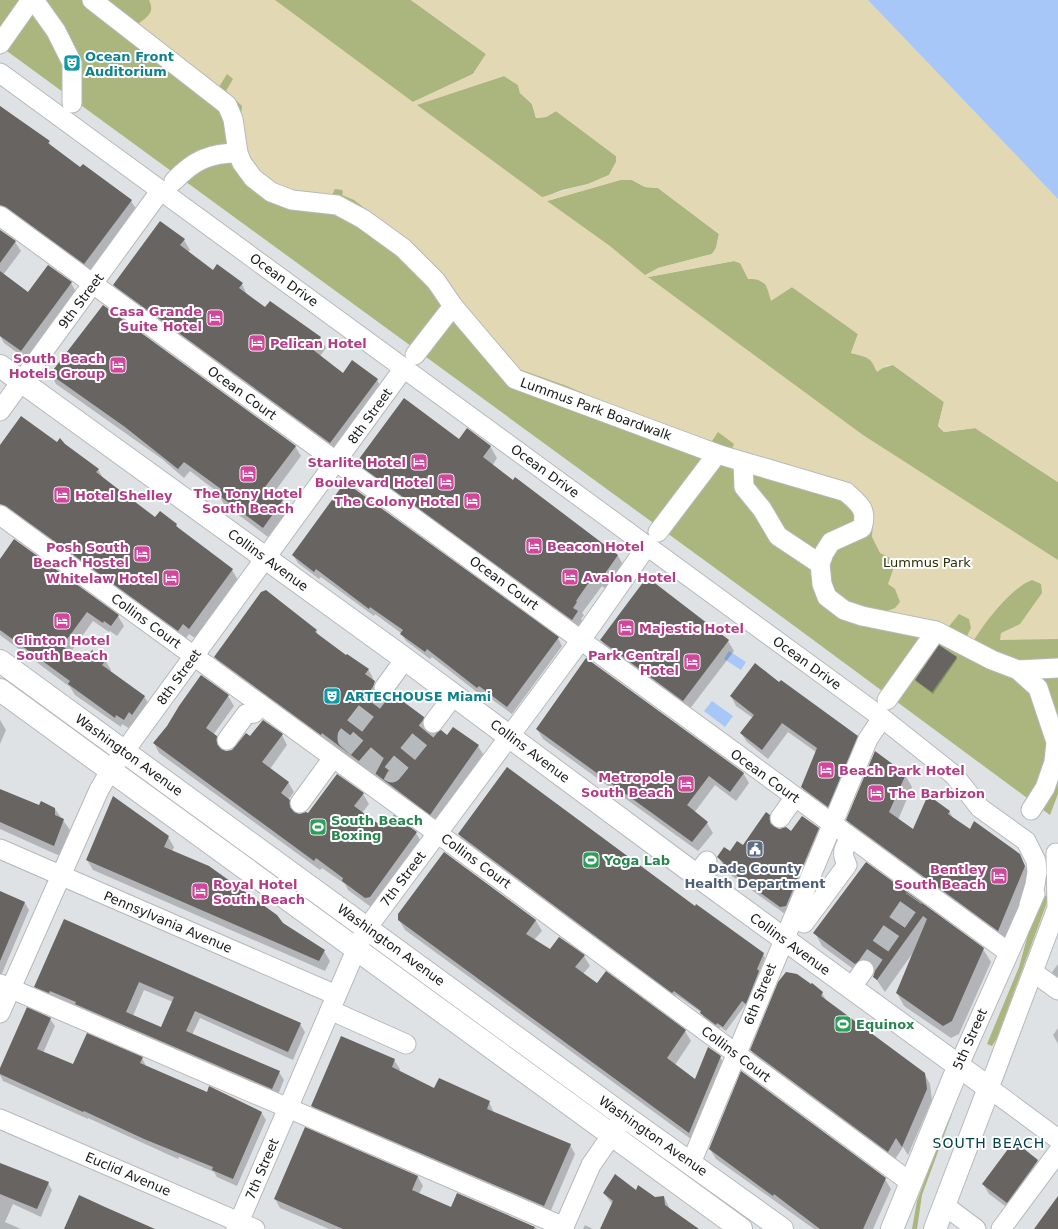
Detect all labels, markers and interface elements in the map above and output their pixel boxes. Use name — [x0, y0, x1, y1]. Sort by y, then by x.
place label: Ocean Front Auditorium — [85, 49, 174, 79]
theatre icon: Ocean Front Auditorium — [62, 53, 82, 73]
street label: Ocean Drive — [247, 250, 321, 310]
street label: 9th Street — [55, 270, 107, 332]
place label: Casa Grande Suite Hotel — [109, 304, 202, 334]
hotel icon: Casa Grande Suite Hotel — [205, 308, 225, 328]
hotel icon: Pelican Hotel — [247, 333, 267, 353]
place label: Pelican Hotel — [270, 336, 367, 351]
place label: South Beach Hotels Group — [9, 351, 105, 381]
hotel icon: South Beach Hotels Group — [108, 355, 128, 375]
street label: Ocean Court — [205, 363, 279, 423]
street label: Lummus Park Boardwalk — [518, 375, 674, 444]
street label: 8th Street — [345, 385, 395, 447]
street label: Ocean Drive — [508, 441, 582, 501]
hotel icon: Starlite Hotel — [409, 452, 429, 472]
place label: Starlite Hotel — [307, 455, 406, 470]
hotel icon: The Tony Hotel South Beach — [238, 464, 258, 484]
hotel icon: Boulevard Hotel — [436, 472, 456, 492]
place label: Boulevard Hotel — [315, 475, 433, 490]
hotel icon: Hotel Shelley — [52, 485, 72, 505]
place label: The Tony Hotel South Beach — [193, 486, 303, 516]
place label: Hotel Shelley — [75, 488, 173, 503]
hotel icon: The Colony Hotel — [462, 491, 482, 511]
place label: The Colony Hotel — [334, 494, 459, 509]
street label: Collins Avenue — [225, 526, 311, 594]
hotel icon: Beacon Hotel — [524, 536, 544, 556]
place label: Beacon Hotel — [547, 539, 644, 554]
place label: Posh South Beach Hostel — [33, 540, 129, 570]
hotel icon: Posh South Beach Hostel — [132, 544, 152, 564]
street label: Ocean Court — [467, 553, 541, 613]
park label: Lummus Park — [883, 555, 971, 570]
hotel icon: Avalon Hotel — [560, 567, 580, 587]
hotel icon: Whitelaw Hotel — [161, 568, 181, 588]
place label: Avalon Hotel — [583, 570, 676, 585]
place label: Whitelaw Hotel — [46, 571, 158, 586]
street label: Collins Court — [108, 591, 184, 651]
hotel icon: Clinton Hotel South Beach — [52, 611, 72, 631]
hotel icon: Majestic Hotel — [616, 618, 636, 638]
place label: Majestic Hotel — [639, 621, 744, 636]
place label: Clinton Hotel South Beach — [14, 633, 110, 663]
street label: Ocean Drive — [770, 633, 844, 693]
street label: 8th Street — [154, 646, 204, 708]
place label: Park Central Hotel — [588, 648, 679, 678]
hotel icon: Park Central Hotel — [682, 652, 702, 672]
theatre icon: ARTECHOUSE Miami — [322, 686, 342, 706]
place label: ARTECHOUSE Miami — [345, 689, 491, 704]
street label: Washington Avenue — [72, 711, 186, 799]
street label: Collins Avenue — [487, 716, 573, 786]
street label: Ocean Court — [728, 746, 802, 806]
hotel icon: Beach Park Hotel — [816, 760, 836, 780]
place label: Beach Park Hotel — [839, 763, 965, 778]
place label: Metropole South Beach — [581, 770, 673, 800]
hotel icon: Metropole South Beach — [676, 774, 696, 794]
hotel icon: The Barbizon — [866, 783, 886, 803]
place label: The Barbizon — [889, 786, 985, 801]
place label: South Beach Boxing — [331, 813, 423, 843]
sports icon: South Beach Boxing — [308, 817, 328, 837]
street label: Collins Court — [438, 831, 514, 891]
public building icon: Dade County Health Department — [745, 839, 765, 859]
street label: 7th Street — [377, 848, 429, 910]
sports icon: Yoga Lab — [581, 850, 601, 870]
place label: Yoga Lab — [603, 853, 670, 868]
place label: Dade County Health Department — [684, 861, 826, 891]
place label: Bentley South Beach — [894, 862, 987, 892]
hotel icon: Bentley South Beach — [989, 866, 1009, 886]
place label: Royal Hotel South Beach — [213, 877, 305, 907]
hotel icon: Royal Hotel South Beach — [190, 881, 210, 901]
street label: Pennsylvania Avenue — [102, 888, 234, 956]
street label: Washington Avenue — [334, 901, 448, 989]
street label: Collins Avenue — [747, 910, 833, 978]
street label: 6th Street — [741, 961, 779, 1027]
street label: 5th Street — [950, 1006, 990, 1072]
sports icon: Equinox — [833, 1014, 853, 1034]
place label: Equinox — [856, 1017, 915, 1032]
street label: Collins Court — [698, 1023, 774, 1085]
street label: Washington Avenue — [596, 1093, 710, 1179]
district label: SOUTH BEACH — [933, 1135, 1045, 1151]
street label: 7th Street — [242, 1136, 282, 1202]
street label: Euclid Avenue — [83, 1149, 173, 1199]

